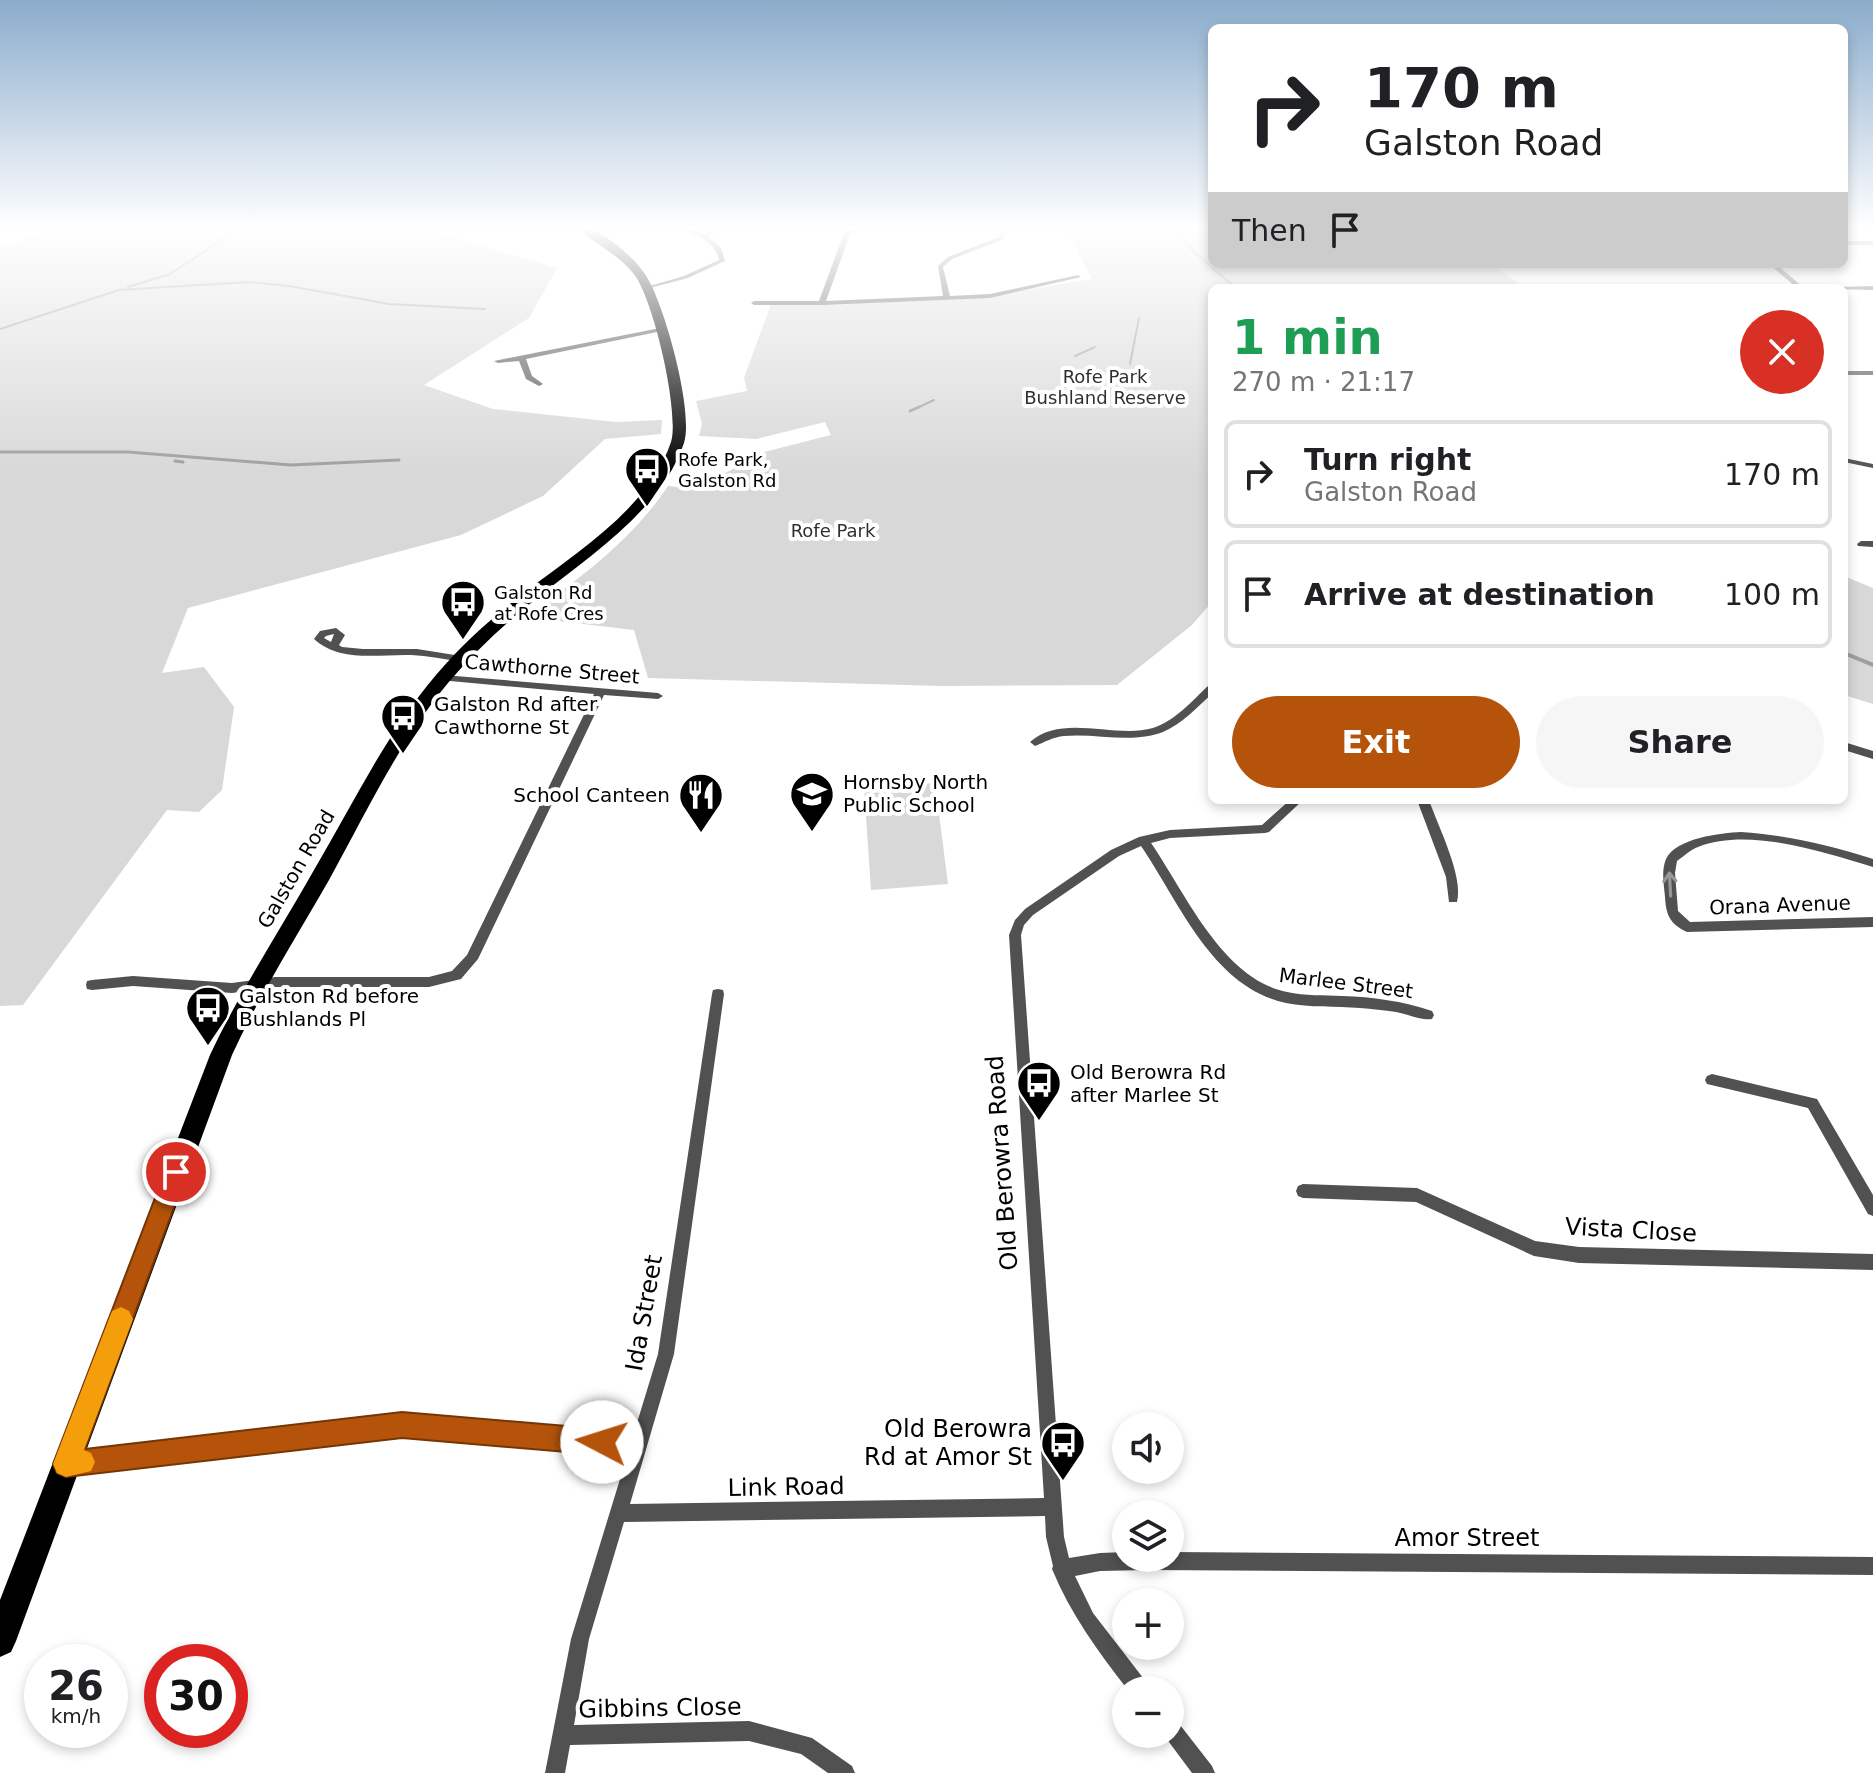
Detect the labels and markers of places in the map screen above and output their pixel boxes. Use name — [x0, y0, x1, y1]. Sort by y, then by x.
bus stop icon: Rofe Park, Galston Rd — [623, 445, 671, 508]
place label: Rofe Park, Galston Rd — [678, 449, 777, 491]
bus stop icon: Galston Rd at Rofe Cres — [439, 578, 487, 641]
place label: Galston Rd at Rofe Cres — [494, 582, 604, 624]
bus stop icon: Galston Rd after Cawthorne St — [379, 692, 427, 755]
place label: Galston Rd after Cawthorne St — [434, 692, 598, 739]
school or university icon: Hornsby North Public School — [788, 770, 836, 833]
place label: Hornsby North Public School — [843, 770, 988, 817]
restaurant icon: School Canteen — [677, 771, 725, 834]
place label: School Canteen — [513, 783, 670, 807]
bus stop icon: Galston Rd before Bushlands Pl — [184, 984, 232, 1047]
place label: Galston Rd before Bushlands Pl — [239, 984, 419, 1031]
bus stop icon: Old Berowra Rd after Marlee St — [1015, 1059, 1063, 1122]
place label: Old Berowra Rd after Marlee St — [1070, 1060, 1226, 1107]
pin — [142, 1138, 210, 1206]
place label: Old Berowra Rd at Amor St — [864, 1415, 1032, 1471]
bus stop icon: Old Berowra Rd at Amor St — [1039, 1419, 1087, 1482]

